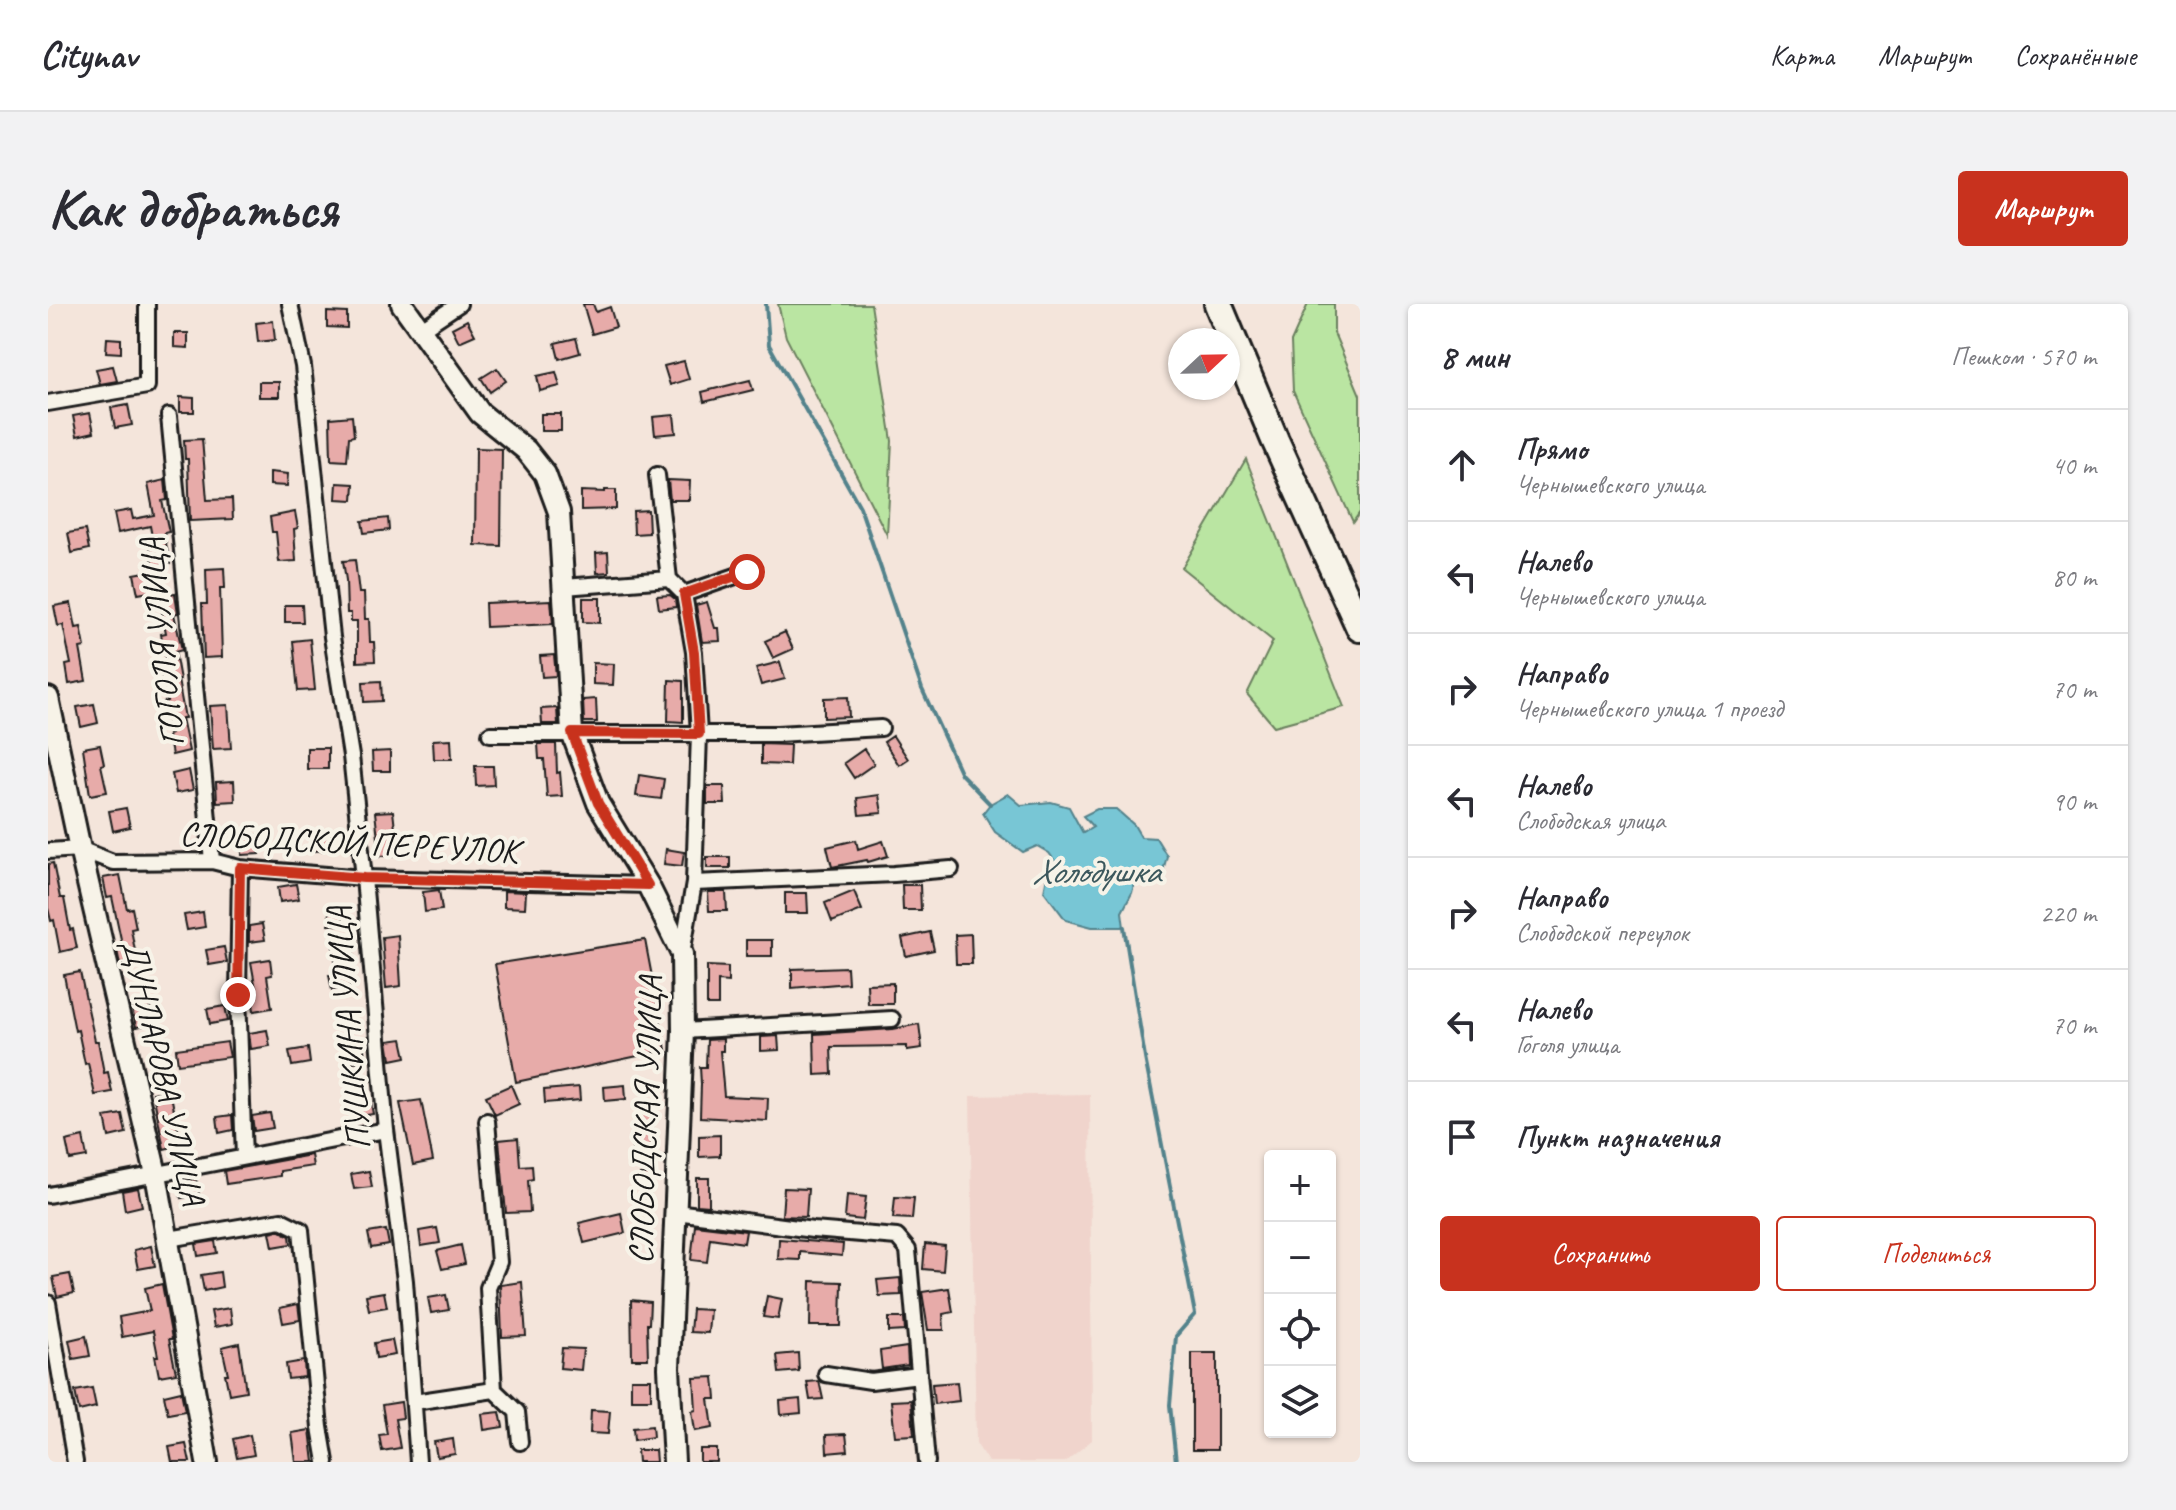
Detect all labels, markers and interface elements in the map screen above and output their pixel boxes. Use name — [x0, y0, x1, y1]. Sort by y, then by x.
text: Citynav — [40, 32, 137, 79]
text: Карта — [1770, 38, 1834, 73]
text: Маршрут — [1878, 38, 1970, 73]
text: Сохранённые — [2014, 38, 2136, 73]
button: Маршрут — [1958, 171, 2128, 246]
text: Как добраться — [48, 173, 338, 244]
north arrow — [1168, 328, 1240, 400]
text: 8 мин — [1440, 335, 1509, 378]
text: Пешком · 570 m — [1951, 340, 2096, 373]
text: Прямо — [1516, 430, 1587, 468]
icon: ahead — [1440, 443, 1484, 487]
text: 40 m — [2052, 449, 2096, 482]
text: Чернышевского улица — [1516, 468, 1705, 501]
street label: ГОГОЛЯ УЛИЦА — [129, 535, 193, 748]
text: Налево — [1516, 542, 1592, 580]
route start — [729, 554, 765, 590]
icon: left — [1440, 555, 1484, 599]
text: 80 m — [2052, 561, 2096, 594]
text: Чернышевского улица — [1516, 580, 1705, 613]
text: Направо — [1516, 654, 1608, 692]
icon: right — [1440, 667, 1484, 711]
text: 70 m — [2052, 673, 2096, 706]
text: Чернышевского улица 1 проезд — [1516, 692, 1783, 725]
text: Налево — [1516, 766, 1592, 804]
icon: left — [1440, 779, 1484, 823]
text: 90 m — [2052, 785, 2096, 818]
text: Слободская улица — [1516, 804, 1665, 837]
street label: СЛОБОДСКОЙ ПЕРЕУЛОК — [179, 812, 526, 873]
water label: Холодушка — [1032, 848, 1163, 894]
text: Направо — [1516, 878, 1608, 916]
icon: right — [1440, 891, 1484, 935]
text: 220 m — [2040, 897, 2096, 930]
street label: ПУШКИНА УЛИЦА — [316, 904, 380, 1151]
text: Слободской переулок — [1516, 916, 1688, 949]
street label: ДУНЛАРОВА УЛИЦА — [113, 935, 216, 1211]
street label: СЛОБОДСКАЯ УЛИЦА — [618, 973, 672, 1265]
route end — [220, 977, 256, 1013]
text: Налево — [1516, 990, 1592, 1028]
icon: left — [1440, 1003, 1484, 1047]
text: 70 m — [2052, 1009, 2096, 1042]
text: Гоголя улица — [1516, 1028, 1619, 1061]
icon: arrive — [1440, 1115, 1484, 1159]
text: Пункт назначения — [1516, 1118, 1719, 1156]
map controls — [1264, 1150, 1336, 1438]
button: + — [1264, 1150, 1336, 1222]
button: Сохранить — [1440, 1216, 1760, 1291]
button: Поделиться — [1776, 1216, 2096, 1291]
button: − — [1264, 1222, 1336, 1294]
button: locate — [1264, 1294, 1336, 1366]
button: layers — [1264, 1366, 1336, 1438]

